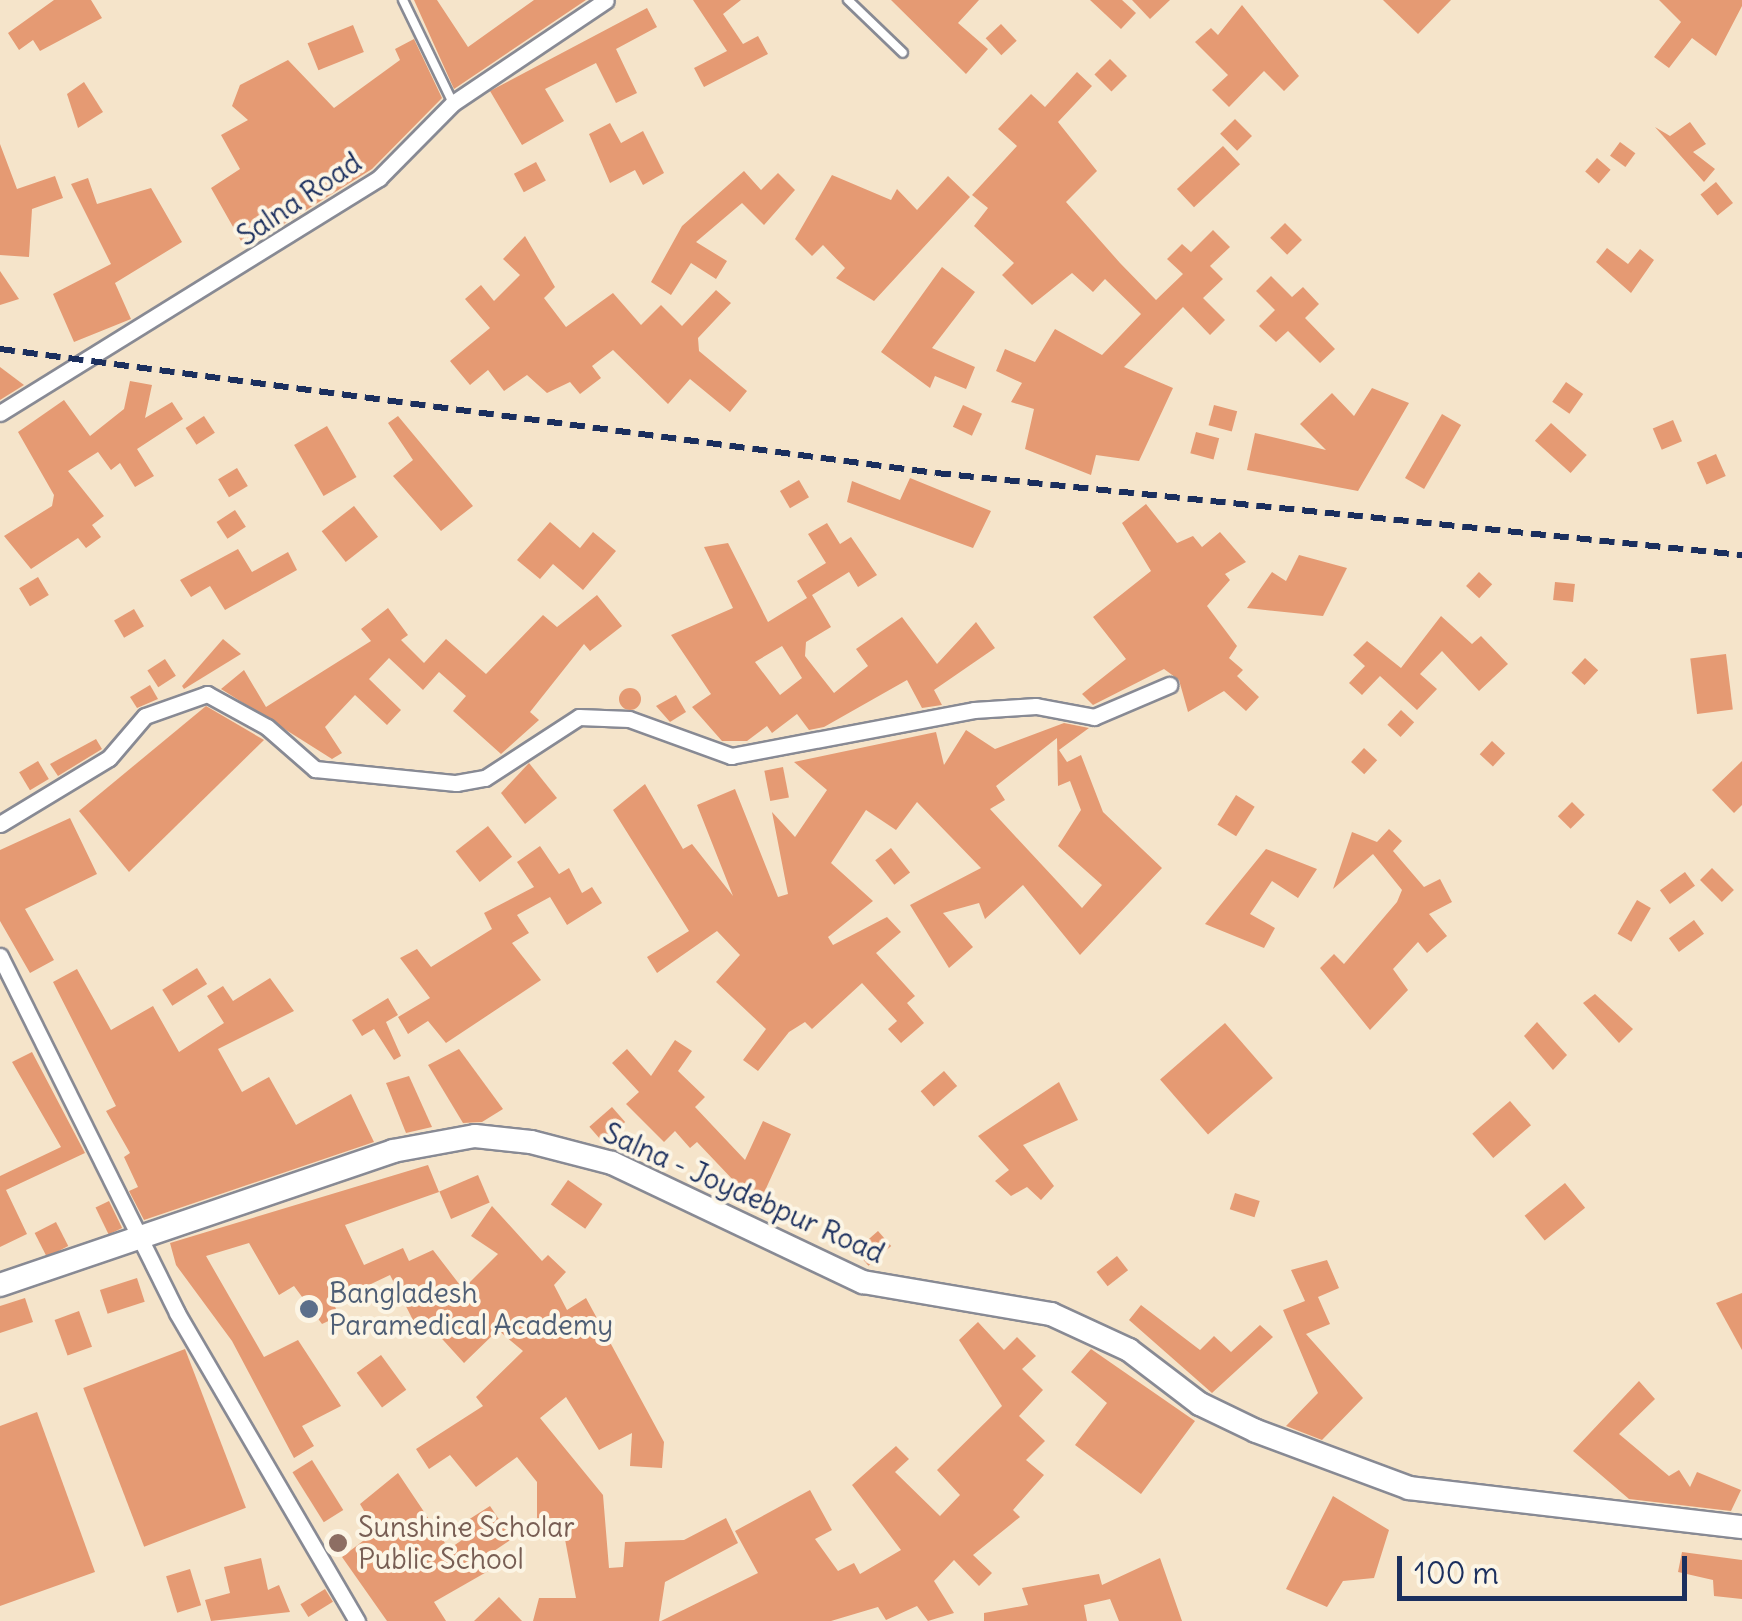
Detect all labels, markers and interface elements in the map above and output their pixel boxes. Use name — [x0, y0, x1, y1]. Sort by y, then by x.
street label: Salna Road — [231, 145, 367, 253]
street label: Salna - Joydebpur Road — [598, 1116, 890, 1270]
place label: Bangladesh Paramedical Academy — [329, 1276, 613, 1342]
marker: Bangladesh Paramedical Academy — [298, 1298, 320, 1320]
place label: Sunshine Scholar Public School — [358, 1510, 575, 1576]
marker: Sunshine Scholar Public School — [327, 1532, 349, 1554]
scale bar — [1402, 1536, 1692, 1598]
text: 100 m — [1414, 1554, 1499, 1592]

